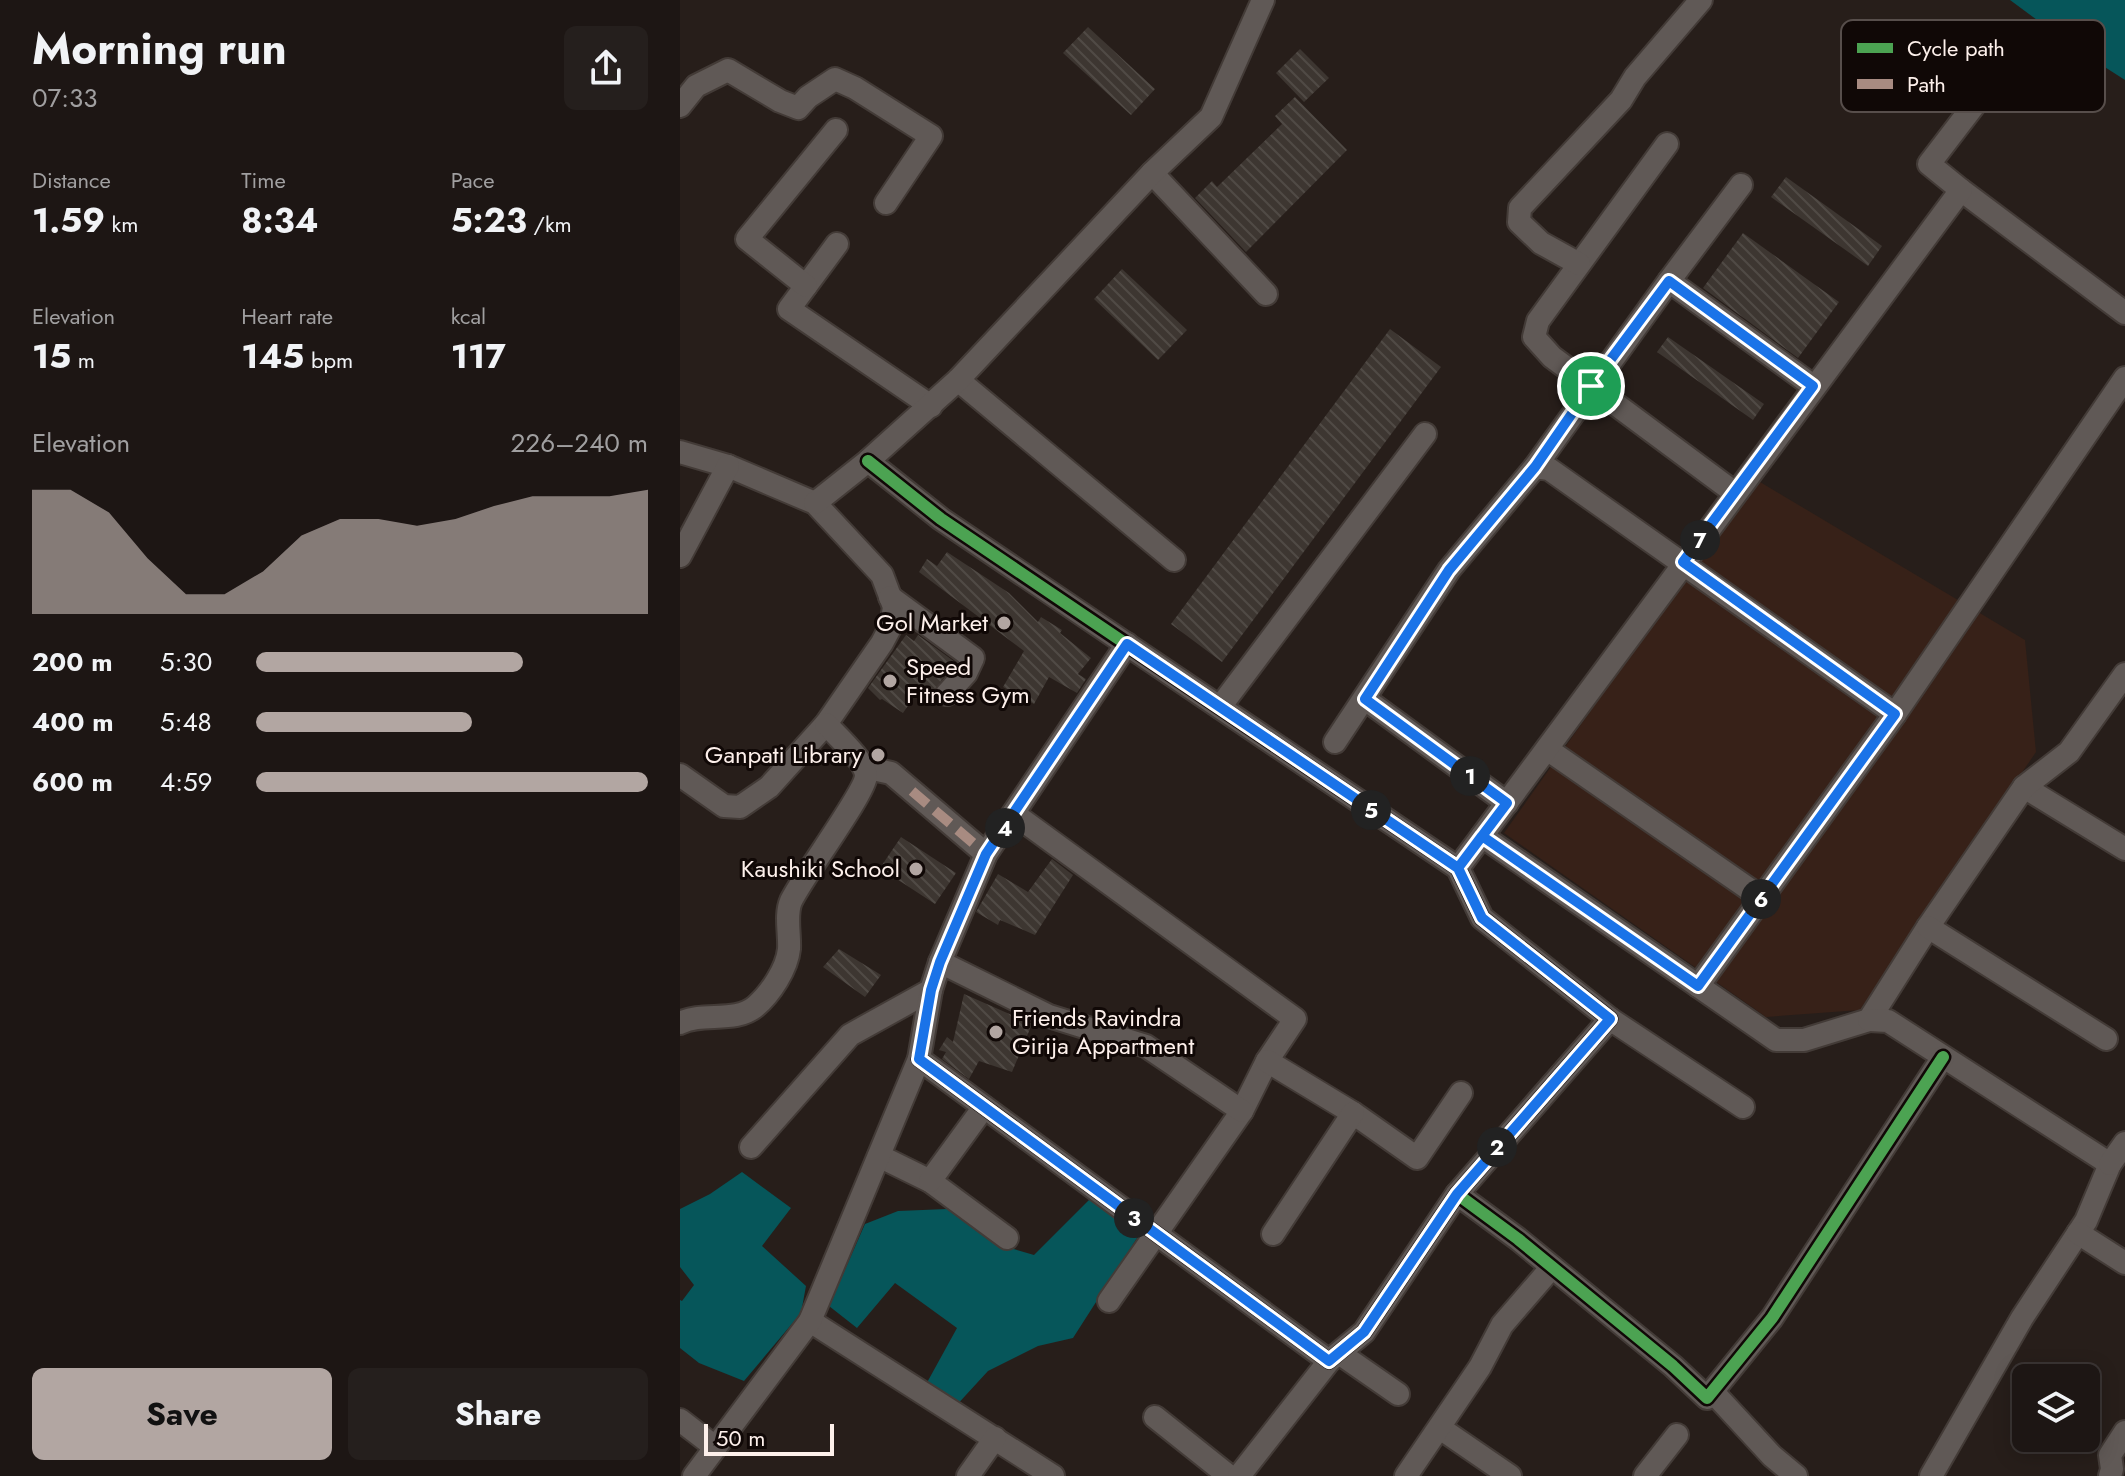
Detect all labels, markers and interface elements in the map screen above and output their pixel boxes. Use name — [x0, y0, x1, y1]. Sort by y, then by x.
text: Morning run — [32, 17, 287, 81]
legend — [1841, 20, 2105, 112]
button: share — [564, 26, 648, 110]
text: Cycle path — [1907, 32, 2005, 64]
text: Path — [1907, 68, 1946, 100]
text: 07:33 — [32, 79, 97, 117]
text: Distance — [32, 164, 111, 196]
text: Time — [241, 164, 286, 196]
text: Pace — [451, 164, 494, 196]
text: 1.59 — [32, 196, 105, 245]
text: 8:34 — [241, 196, 318, 245]
text: 5:23 — [451, 196, 527, 245]
text: km — [105, 208, 138, 240]
text: /km — [527, 208, 572, 240]
text: Elevation — [32, 300, 115, 332]
text: Heart rate — [241, 300, 333, 332]
text: kcal — [451, 300, 486, 332]
text: 15 — [32, 332, 71, 381]
text: 145 — [241, 332, 304, 381]
text: 117 — [451, 332, 506, 381]
text: m — [71, 344, 95, 376]
text: bpm — [304, 344, 353, 376]
pin — [1557, 352, 1625, 420]
icon: arrive — [1569, 364, 1613, 408]
text: Elevation — [32, 424, 130, 462]
text: 226–240 m — [511, 424, 648, 462]
pin: 7 — [1680, 520, 1720, 560]
text: 7 — [1693, 524, 1707, 556]
place label: Gol Market — [876, 605, 988, 640]
marker: Gol Market — [995, 614, 1013, 632]
text: 200 m — [32, 643, 113, 681]
text: 5:30 — [160, 643, 212, 681]
place label: Speed Fitness Gym — [906, 649, 1030, 712]
marker: Speed Fitness Gym — [881, 672, 899, 690]
text: 400 m — [32, 703, 114, 741]
text: 5:48 — [160, 703, 212, 741]
place label: Ganpati Library — [705, 737, 862, 772]
marker: Ganpati Library — [869, 746, 887, 764]
pin: 1 — [1450, 756, 1490, 796]
text: 1 — [1464, 760, 1476, 792]
text: 600 m — [32, 763, 113, 801]
text: 4:59 — [160, 763, 213, 801]
pin: 5 — [1351, 790, 1391, 830]
text: 5 — [1364, 794, 1378, 826]
pin: 4 — [985, 808, 1025, 848]
text: 4 — [997, 812, 1013, 844]
place label: Kaushiki School — [741, 851, 900, 886]
marker: Kaushiki School — [907, 860, 925, 878]
pin: 6 — [1741, 879, 1781, 919]
text: 6 — [1754, 883, 1768, 915]
place label: Friends Ravindra Girija Appartment — [1012, 1000, 1194, 1063]
marker: Friends Ravindra Girija Appartment — [987, 1023, 1005, 1041]
pin: 2 — [1477, 1127, 1517, 1167]
text: 2 — [1490, 1131, 1504, 1163]
pin: 3 — [1114, 1198, 1154, 1238]
text: 3 — [1127, 1202, 1141, 1234]
map controls — [2012, 1364, 2100, 1452]
button: layers — [2012, 1364, 2100, 1452]
button: Save — [32, 1368, 332, 1460]
button: Share — [348, 1368, 648, 1460]
scale bar — [704, 1420, 834, 1456]
text: 50 m — [716, 1422, 765, 1454]

